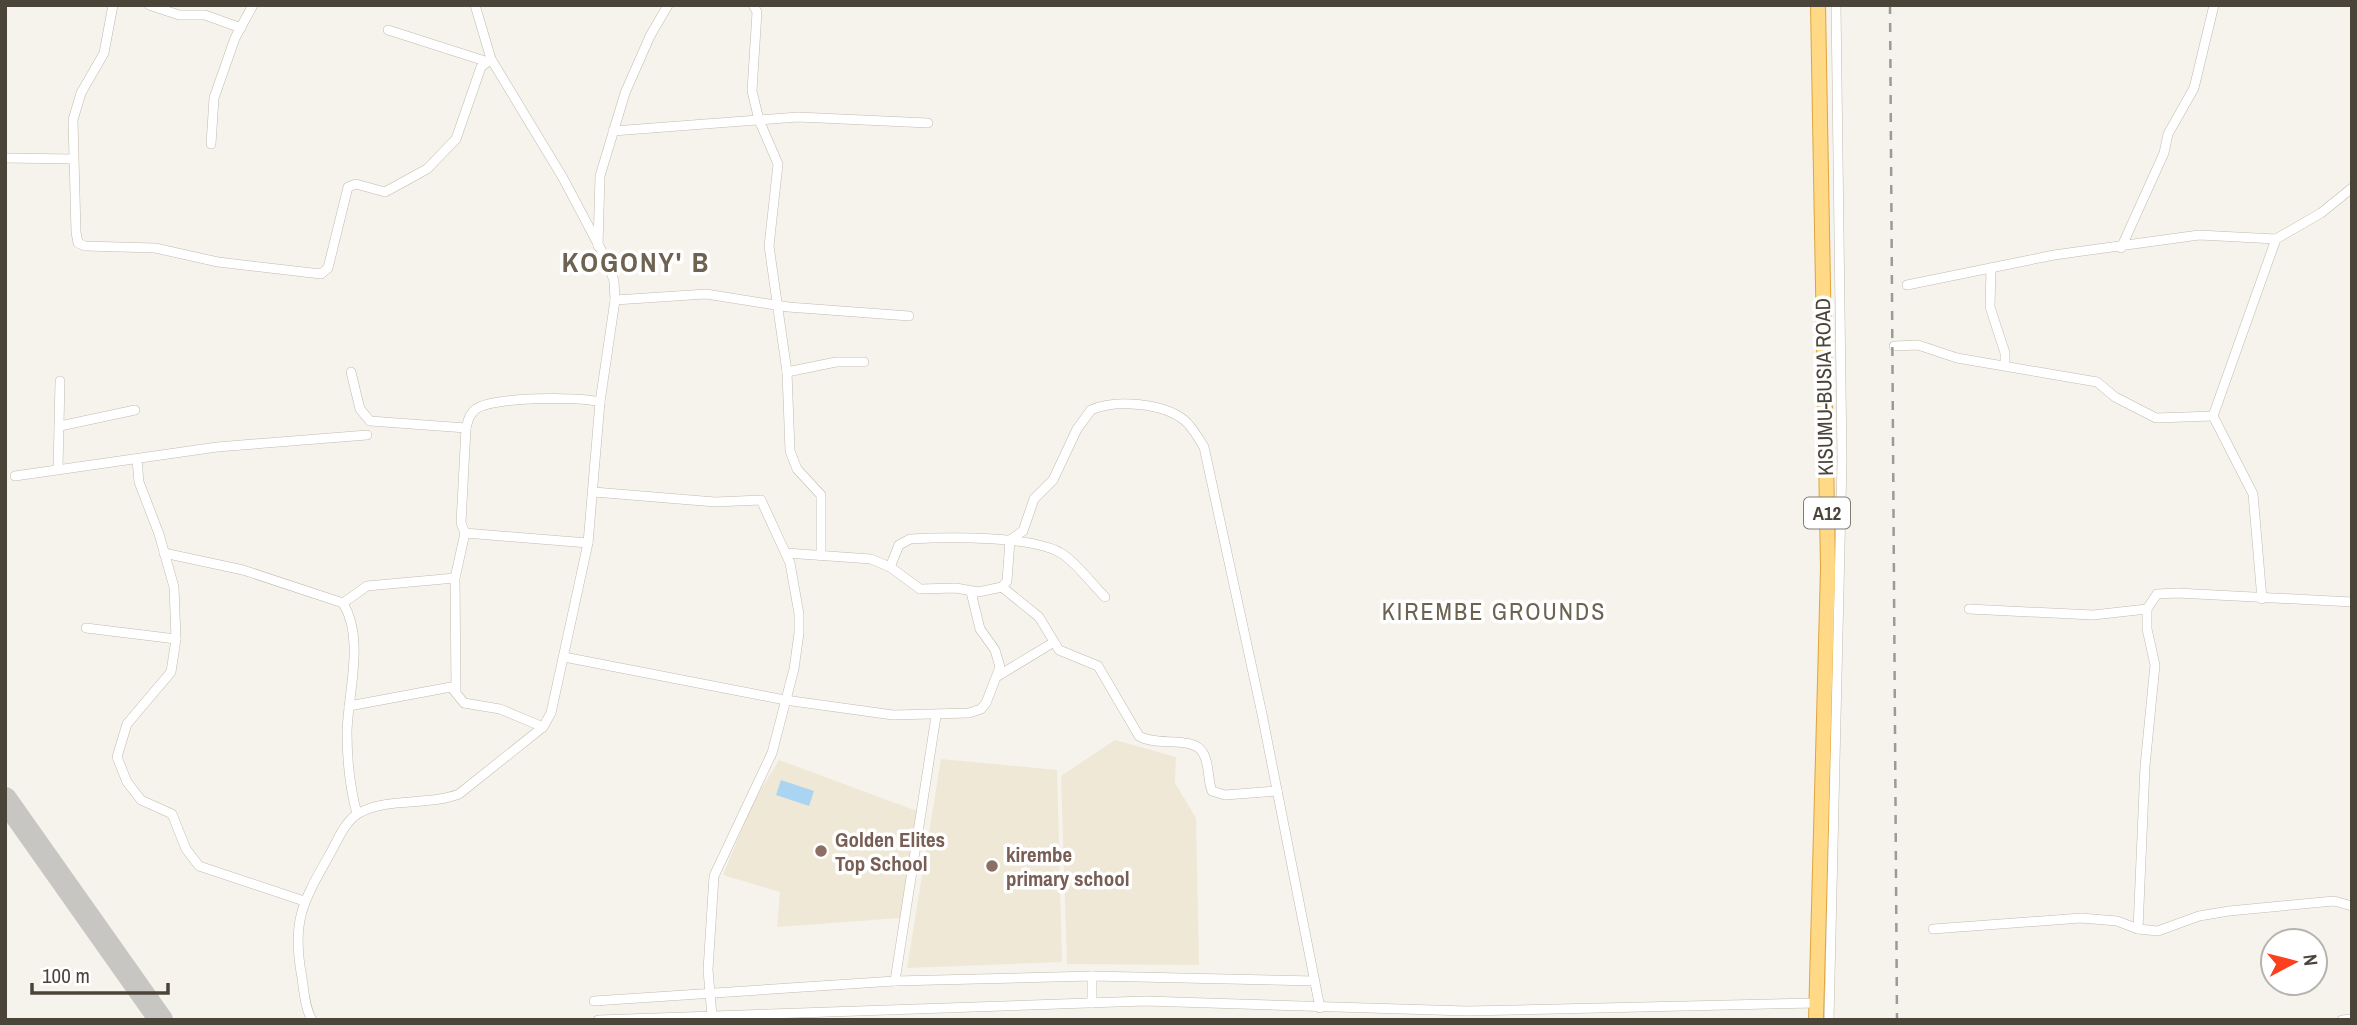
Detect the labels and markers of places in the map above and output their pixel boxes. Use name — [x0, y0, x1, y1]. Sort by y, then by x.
place label: Golden Elites Top School — [835, 825, 945, 878]
place label: kirembe primary school — [1006, 840, 1129, 893]
marker: Golden Elites Top School — [813, 843, 829, 859]
marker: kirembe primary school — [984, 858, 1000, 874]

